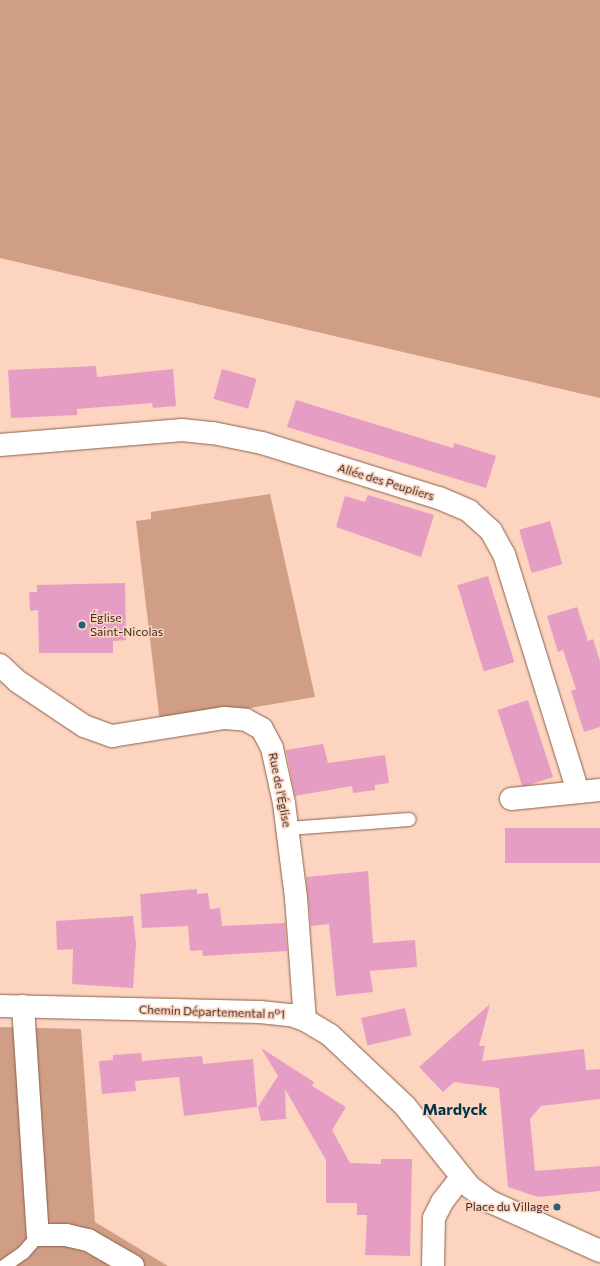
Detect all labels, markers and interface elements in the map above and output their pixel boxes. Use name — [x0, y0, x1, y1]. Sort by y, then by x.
street label: Allée des Peupliers — [336, 460, 436, 504]
place label: Église Saint-Nicolas — [90, 611, 163, 639]
marker: Église Saint-Nicolas — [77, 620, 87, 630]
street label: Rue de l'Église — [266, 751, 294, 829]
street label: Chemin Départemental n°1 — [139, 1002, 285, 1022]
district label: Mardyck — [423, 1099, 487, 1119]
place label: Place du Village — [465, 1200, 549, 1214]
marker: Place du Village — [552, 1202, 562, 1212]

